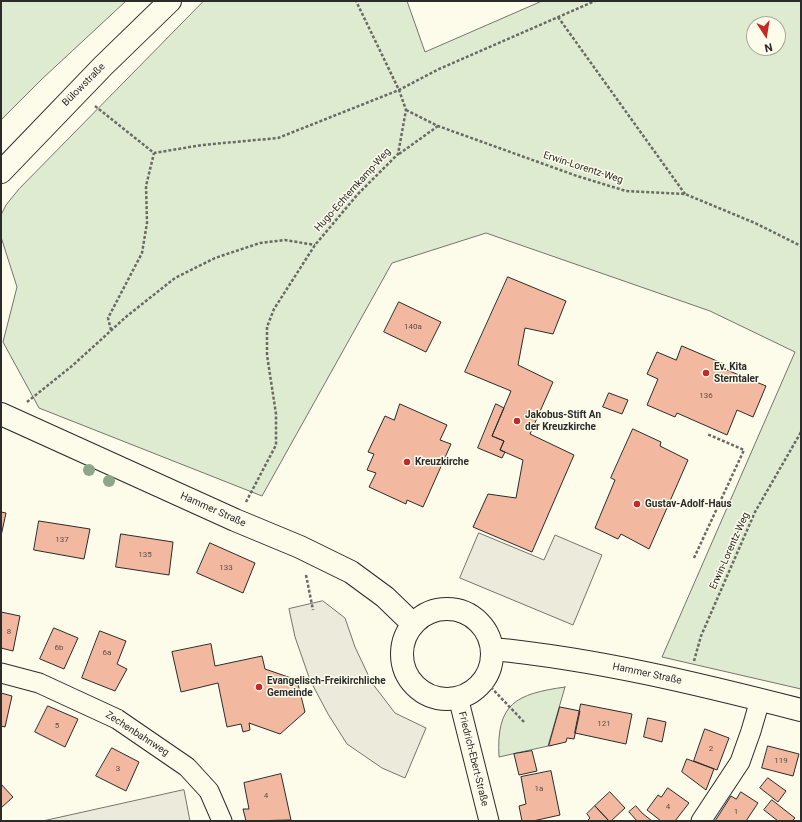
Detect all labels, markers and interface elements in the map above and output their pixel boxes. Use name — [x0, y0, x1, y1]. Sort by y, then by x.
north arrow — [746, 16, 786, 56]
text: N — [763, 40, 774, 54]
street label: Bülowstraße — [60, 61, 108, 109]
street label: Hugo-Echternkamp-Weg — [312, 146, 394, 234]
street label: Erwin-Lorentz-Weg — [542, 149, 624, 187]
house number: 140a — [404, 322, 422, 332]
place label: Ev. Kita Sterntaler — [714, 361, 759, 384]
marker: Ev. Kita Sterntaler — [701, 368, 711, 378]
house number: 136 — [699, 391, 713, 401]
place label: Jakobus-Stift An der Kreuzkirche — [525, 409, 601, 432]
marker: Jakobus-Stift An der Kreuzkirche — [512, 416, 522, 426]
place label: Kreuzkirche — [415, 456, 469, 468]
marker: Kreuzkirche — [402, 457, 412, 467]
street label: Hammer Straße — [178, 490, 248, 530]
place label: Gustav-Adolf-Haus — [645, 498, 732, 510]
marker: Gustav-Adolf-Haus — [632, 499, 642, 509]
street label: Erwin-Lorentz-Weg — [708, 511, 752, 591]
house number: 137 — [55, 535, 69, 545]
house number: 135 — [138, 550, 152, 560]
house number: 133 — [219, 563, 233, 573]
house number: 8 — [7, 627, 11, 637]
house number: 6b — [55, 643, 63, 653]
house number: 6a — [103, 648, 111, 658]
street label: Hammer Straße — [611, 661, 683, 687]
place label: Evangelisch-Freikirchliche Gemeinde — [267, 675, 386, 698]
marker: Evangelisch-Freikirchliche Gemeinde — [254, 682, 264, 692]
street label: Zechenbahnweg — [103, 709, 171, 759]
street label: Friedrich-Ebert-Straße — [455, 711, 491, 807]
house number: 121 — [597, 719, 611, 729]
house number: 5 — [55, 721, 59, 731]
house number: 2 — [709, 744, 713, 754]
house number: 119 — [774, 756, 788, 766]
house number: 3 — [116, 764, 120, 774]
house number: 1a — [535, 784, 543, 794]
house number: 4 — [264, 791, 268, 801]
house number: 4 — [666, 802, 670, 812]
house number: 1 — [734, 807, 738, 817]

